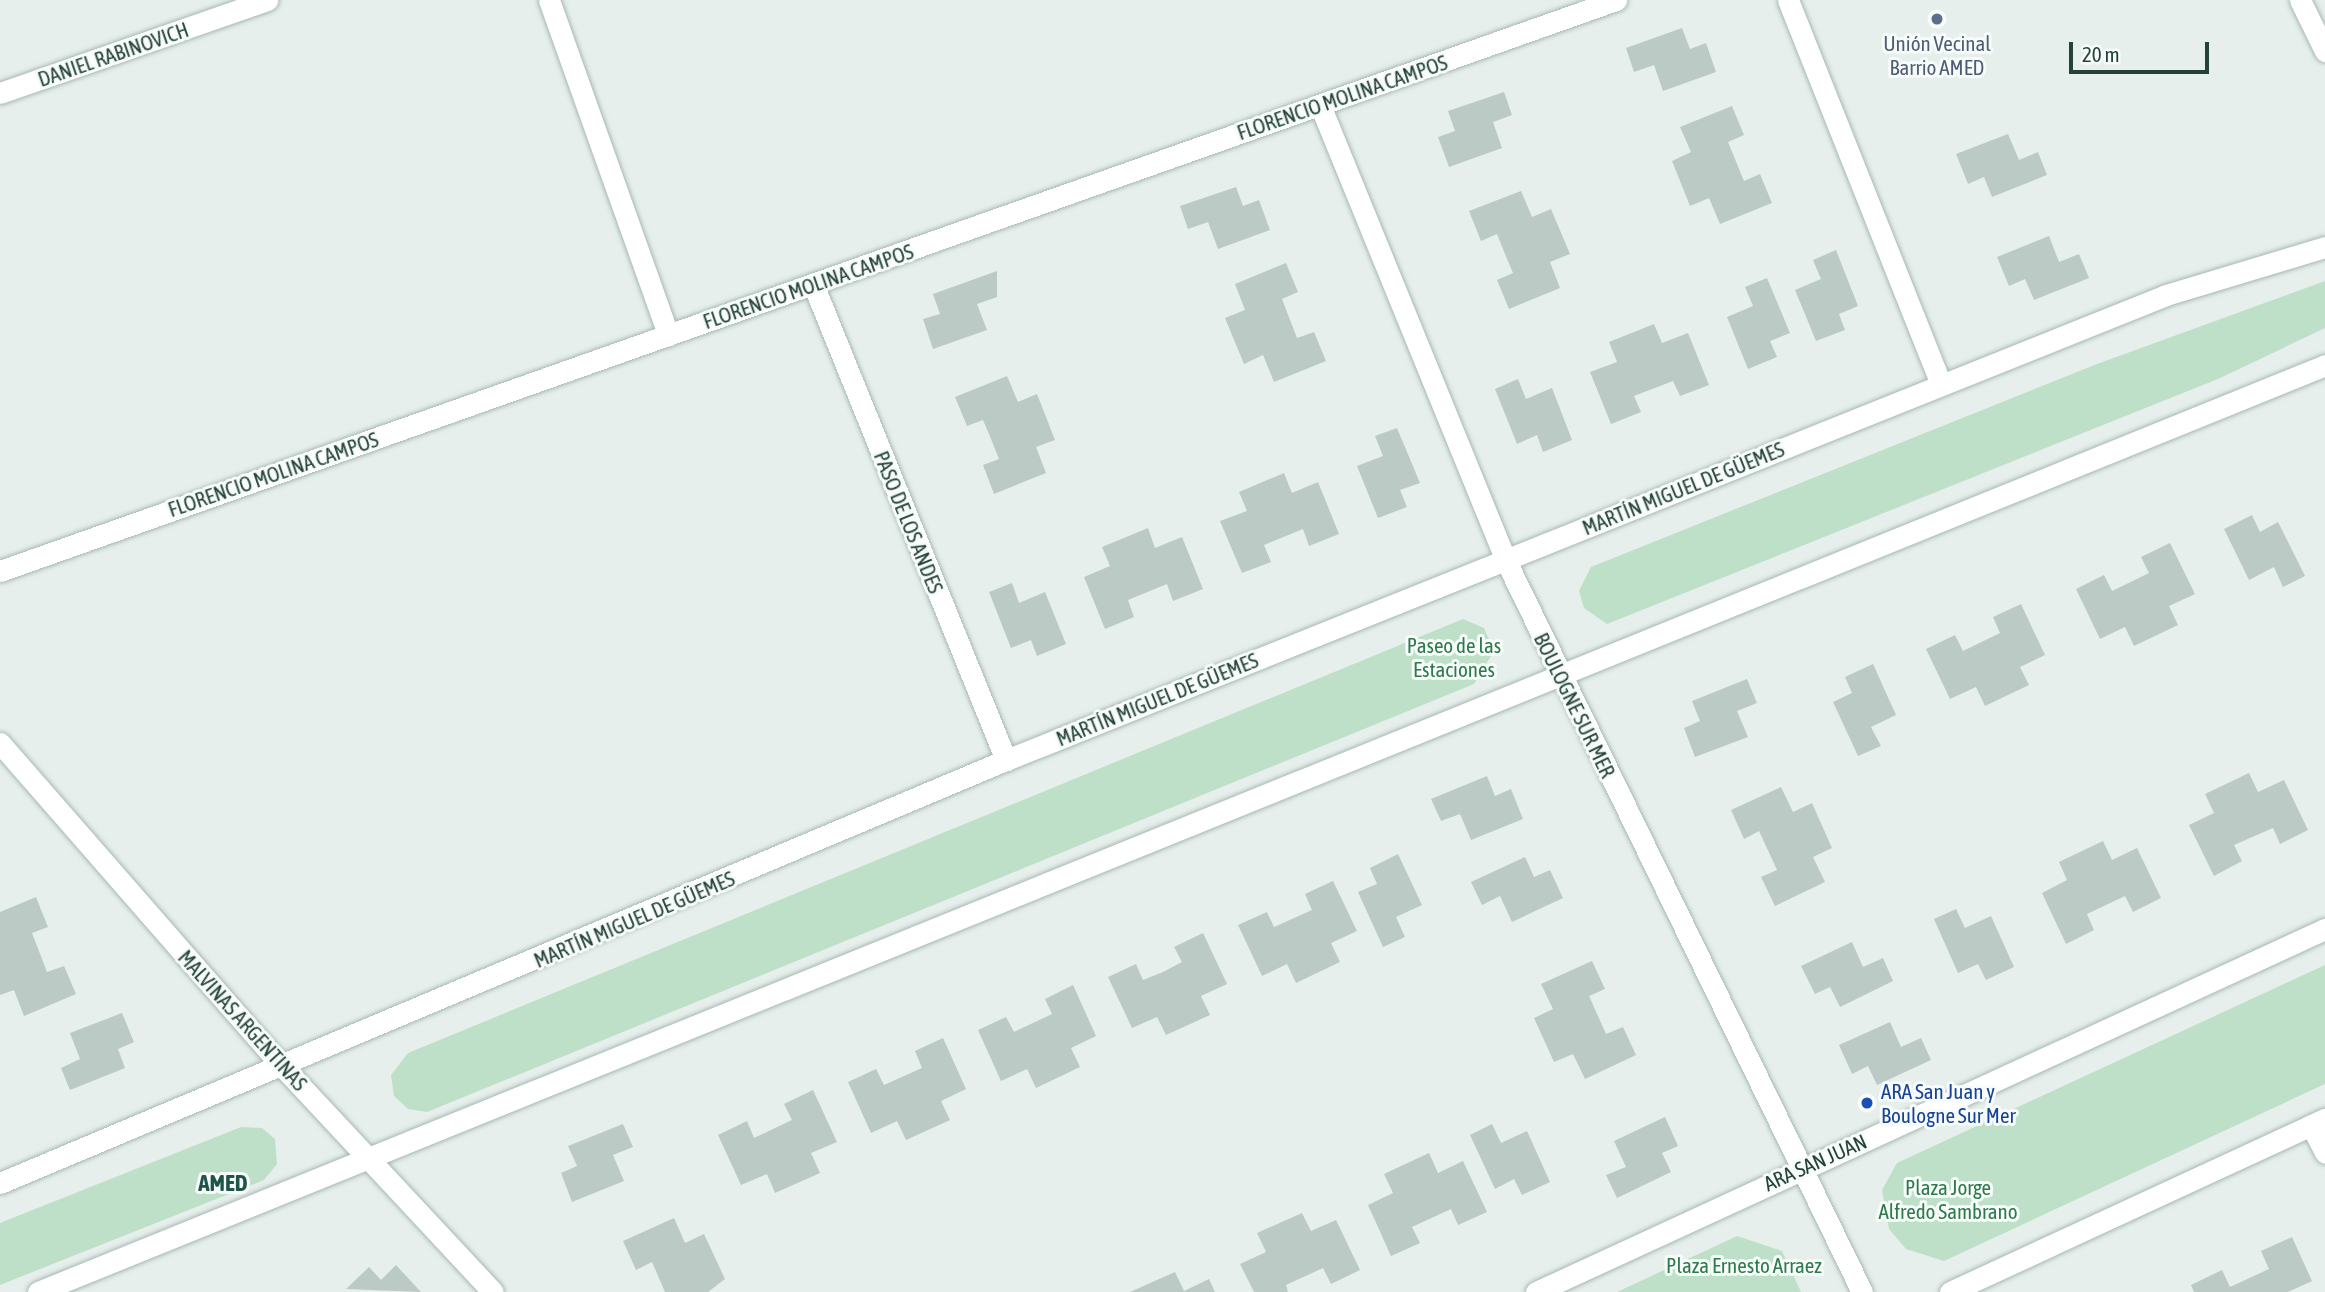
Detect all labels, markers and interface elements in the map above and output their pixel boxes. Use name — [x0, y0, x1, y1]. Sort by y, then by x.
marker: Unión Vecinal Barrio AMED — [1929, 11, 1945, 27]
street label: DANIEL RABINOVICH — [34, 16, 192, 92]
scale bar — [2073, 28, 2213, 72]
place label: Unión Vecinal Barrio AMED — [1883, 30, 1991, 80]
text: 20 m — [2082, 42, 2120, 66]
street label: FLORENCIO MOLINA CAMPOS — [1234, 49, 1450, 145]
street label: FLORENCIO MOLINA CAMPOS — [700, 238, 916, 334]
street label: FLORENCIO MOLINA CAMPOS — [165, 426, 381, 522]
street label: MARTÍN MIGUEL DE GÜEMES — [1578, 436, 1788, 540]
street label: PASO DE LOS ANDES — [869, 447, 949, 597]
street label: BOULOGNE SUR MER — [1529, 628, 1621, 782]
park label: Paseo de las Estaciones — [1407, 632, 1501, 682]
street label: MARTÍN MIGUEL DE GÜEMES — [1052, 647, 1262, 751]
street label: MARTÍN MIGUEL DE GÜEMES — [530, 865, 738, 973]
street label: MALVINAS ARGENTINAS — [173, 945, 313, 1095]
place label: ARA San Juan y Boulogne Sur Mer — [1881, 1078, 2016, 1128]
marker: ARA San Juan y Boulogne Sur Mer — [1859, 1095, 1875, 1111]
street label: ARA SAN JUAN — [1760, 1128, 1870, 1196]
district label: AMED — [198, 1169, 248, 1197]
park label: Plaza Jorge Alfredo Sambrano — [1878, 1174, 2018, 1224]
park label: Plaza Ernesto Arraez — [1666, 1252, 1822, 1278]

